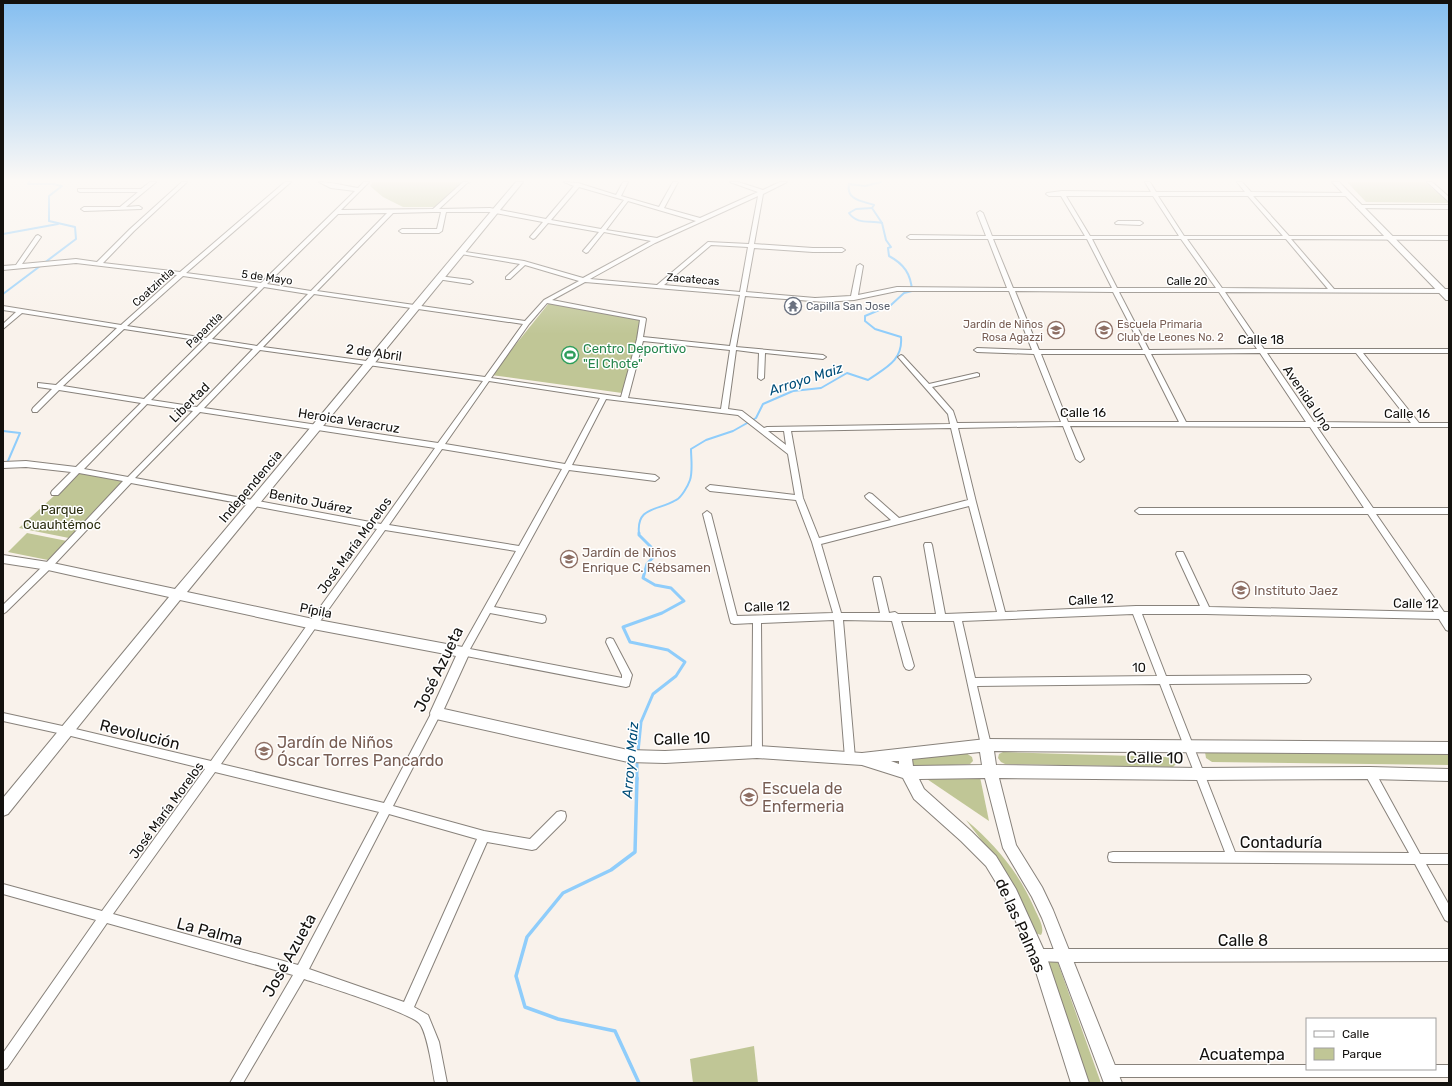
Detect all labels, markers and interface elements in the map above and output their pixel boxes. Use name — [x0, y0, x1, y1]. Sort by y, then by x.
street label: Coatzintla — [130, 265, 177, 310]
street label: 5 de Mayo — [241, 267, 293, 288]
street label: Zacatecas — [666, 271, 720, 288]
street label: Calle 20 — [1166, 275, 1208, 288]
temple icon: Capilla San Jose — [783, 296, 803, 316]
place label: Capilla San Jose — [806, 300, 890, 313]
street label: Papantla — [184, 310, 225, 351]
place label: Jardín de Niños Rosa Agazzi — [963, 318, 1043, 344]
place label: Escuela Primaria Club de Leones No. 2 — [1117, 318, 1224, 344]
school or university icon: Jardín de Niños Rosa Agazzi — [1046, 320, 1066, 340]
school or university icon: Escuela Primaria Club de Leones No. 2 — [1094, 320, 1114, 340]
street label: Calle 18 — [1238, 332, 1284, 347]
street label: 2 de Abril — [345, 341, 403, 364]
place label: Centro Deportivo "El Chote" — [583, 341, 686, 371]
sports icon: Centro Deportivo "El Chote" — [560, 345, 580, 365]
water label: Arroyo Maiz — [766, 360, 845, 400]
street label: Avenida Uno — [1280, 363, 1335, 434]
street label: Libertad — [166, 379, 212, 425]
street label: Heroica Veracruz — [297, 405, 401, 436]
street label: Calle 16 — [1060, 405, 1106, 420]
street label: Calle 16 — [1384, 406, 1430, 421]
street label: Independencia — [216, 447, 285, 526]
street label: Benito Juárez — [268, 486, 354, 517]
street label: José María Morelos — [314, 494, 395, 597]
park label: Parque Cuauhtémoc — [23, 502, 101, 532]
place label: Jardín de Niños Enrique C. Rébsamen — [582, 545, 711, 575]
school or university icon: Jardín de Niños Enrique C. Rébsamen — [559, 549, 579, 569]
school or university icon: Instituto Jaez — [1231, 580, 1251, 600]
place label: Instituto Jaez — [1254, 583, 1339, 598]
street label: Calle 12 — [1068, 591, 1114, 608]
street label: Calle 12 — [1393, 596, 1439, 611]
street label: Calle 12 — [744, 598, 790, 615]
street label: Pípila — [298, 600, 333, 621]
street label: José Azueta — [410, 624, 467, 715]
street label: 10 — [1132, 660, 1146, 675]
street label: Revolución — [98, 715, 182, 754]
water label: Arroyo Maiz — [619, 721, 642, 800]
street label: Calle 10 — [653, 728, 711, 749]
place label: Jardín de Niños Óscar Torres Pancardo — [277, 733, 444, 770]
school or university icon: Jardín de Niños Óscar Torres Pancardo — [254, 741, 274, 761]
street label: Calle 10 — [1126, 748, 1184, 767]
street label: José María Morelos — [126, 759, 207, 862]
place label: Escuela de Enfermeria — [762, 779, 844, 816]
school or university icon: Escuela de Enfermeria — [739, 787, 759, 807]
street label: Contaduría — [1240, 833, 1322, 852]
street label: de las Palmas — [991, 875, 1050, 975]
street label: José Azueta — [259, 910, 320, 1000]
street label: La Palma — [175, 914, 245, 949]
street label: Calle 8 — [1218, 931, 1268, 950]
legend — [1306, 1018, 1436, 1070]
text: Calle — [1342, 1027, 1369, 1041]
street label: Acuatempa — [1199, 1045, 1285, 1064]
text: Parque — [1342, 1047, 1382, 1061]

